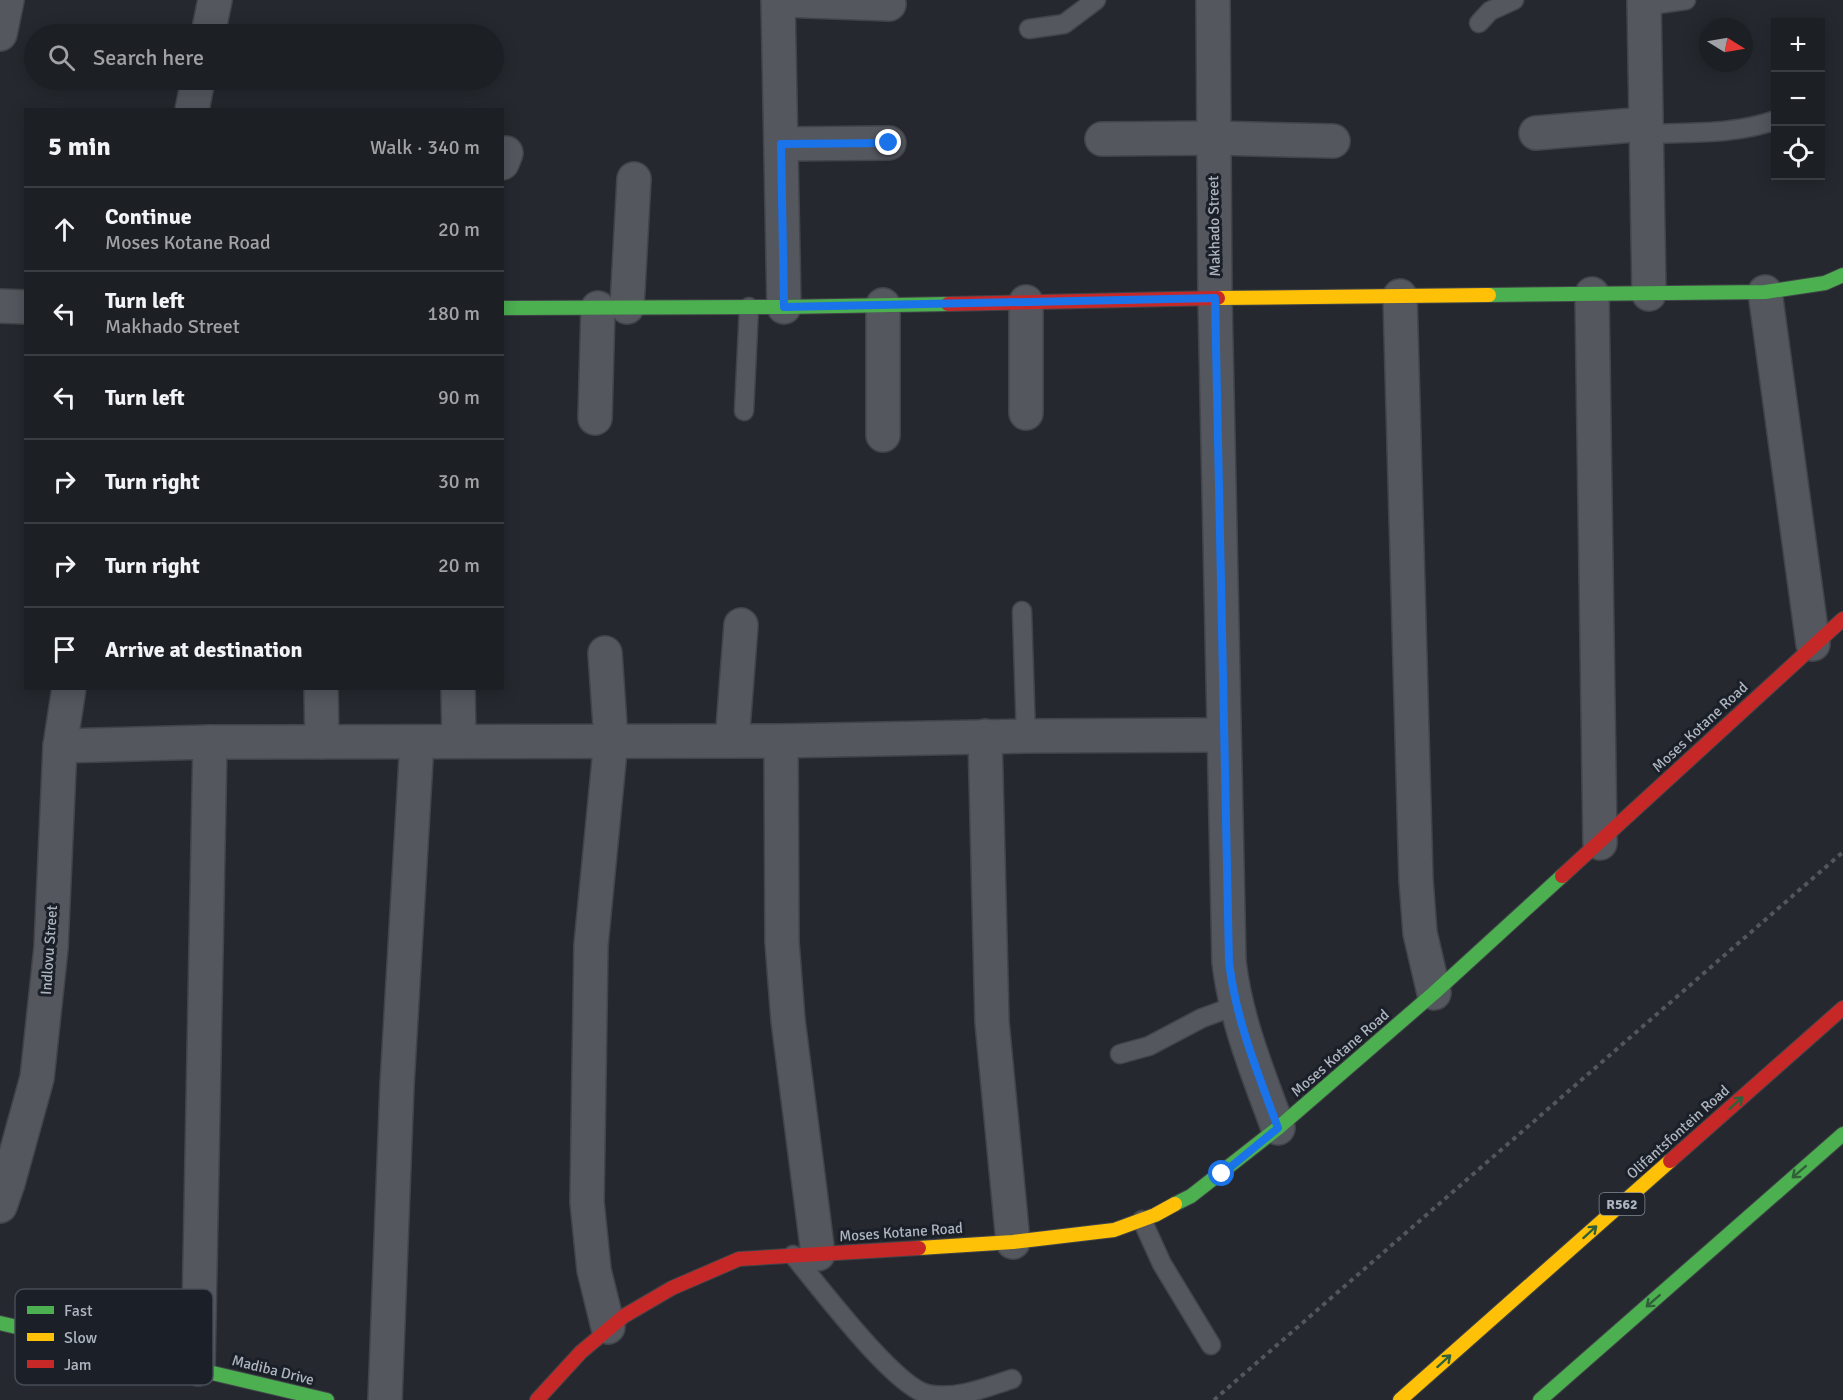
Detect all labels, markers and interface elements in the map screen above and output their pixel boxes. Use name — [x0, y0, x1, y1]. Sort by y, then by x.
north arrow — [1699, 18, 1753, 72]
map controls — [1771, 18, 1825, 180]
button: + — [1771, 18, 1825, 72]
search box — [24, 24, 504, 90]
icon: search — [45, 41, 78, 74]
text: Search here — [93, 44, 204, 71]
button: − — [1771, 72, 1825, 126]
button: locate — [1771, 126, 1825, 180]
route end — [875, 129, 901, 155]
text: 5 min — [48, 131, 111, 163]
text: Walk · 340 m — [370, 135, 480, 160]
street label: Makhado Street — [1204, 175, 1224, 277]
text: Continue — [105, 203, 192, 230]
icon: ahead — [48, 213, 81, 246]
text: 20 m — [438, 217, 480, 242]
text: Moses Kotane Road — [105, 230, 271, 255]
text: Turn left — [105, 287, 185, 314]
icon: left — [48, 297, 81, 330]
text: 180 m — [427, 301, 480, 326]
text: Makhado Street — [105, 314, 240, 339]
icon: left — [48, 381, 81, 414]
text: Turn left — [105, 384, 185, 411]
text: 90 m — [438, 385, 480, 410]
icon: right — [48, 465, 81, 498]
text: Turn right — [105, 468, 200, 495]
text: 30 m — [438, 469, 480, 494]
icon: right — [48, 549, 81, 582]
text: Turn right — [105, 552, 200, 579]
text: 20 m — [438, 553, 480, 578]
icon: arrive — [48, 633, 81, 666]
text: Arrive at destination — [105, 636, 302, 663]
street label: Moses Kotane Road — [1648, 678, 1752, 776]
street label: Indlovu Street — [37, 905, 61, 995]
street label: Moses Kotane Road — [1287, 1005, 1393, 1101]
street label: Olifantsfontein Road — [1623, 1081, 1733, 1183]
one-way arrow — [1728, 1096, 1743, 1110]
route start — [1208, 1160, 1234, 1186]
one-way arrow — [1792, 1165, 1807, 1179]
road number: R562 — [1600, 1193, 1644, 1215]
street label: Moses Kotane Road — [838, 1219, 964, 1245]
one-way arrow — [1582, 1225, 1597, 1239]
legend — [15, 1289, 213, 1385]
one-way arrow — [1646, 1294, 1661, 1308]
text: Fast — [64, 1301, 93, 1321]
text: Slow — [64, 1328, 98, 1348]
street label: Madiba Drive — [230, 1351, 316, 1389]
one-way arrow — [1436, 1354, 1451, 1368]
text: Jam — [64, 1355, 92, 1375]

